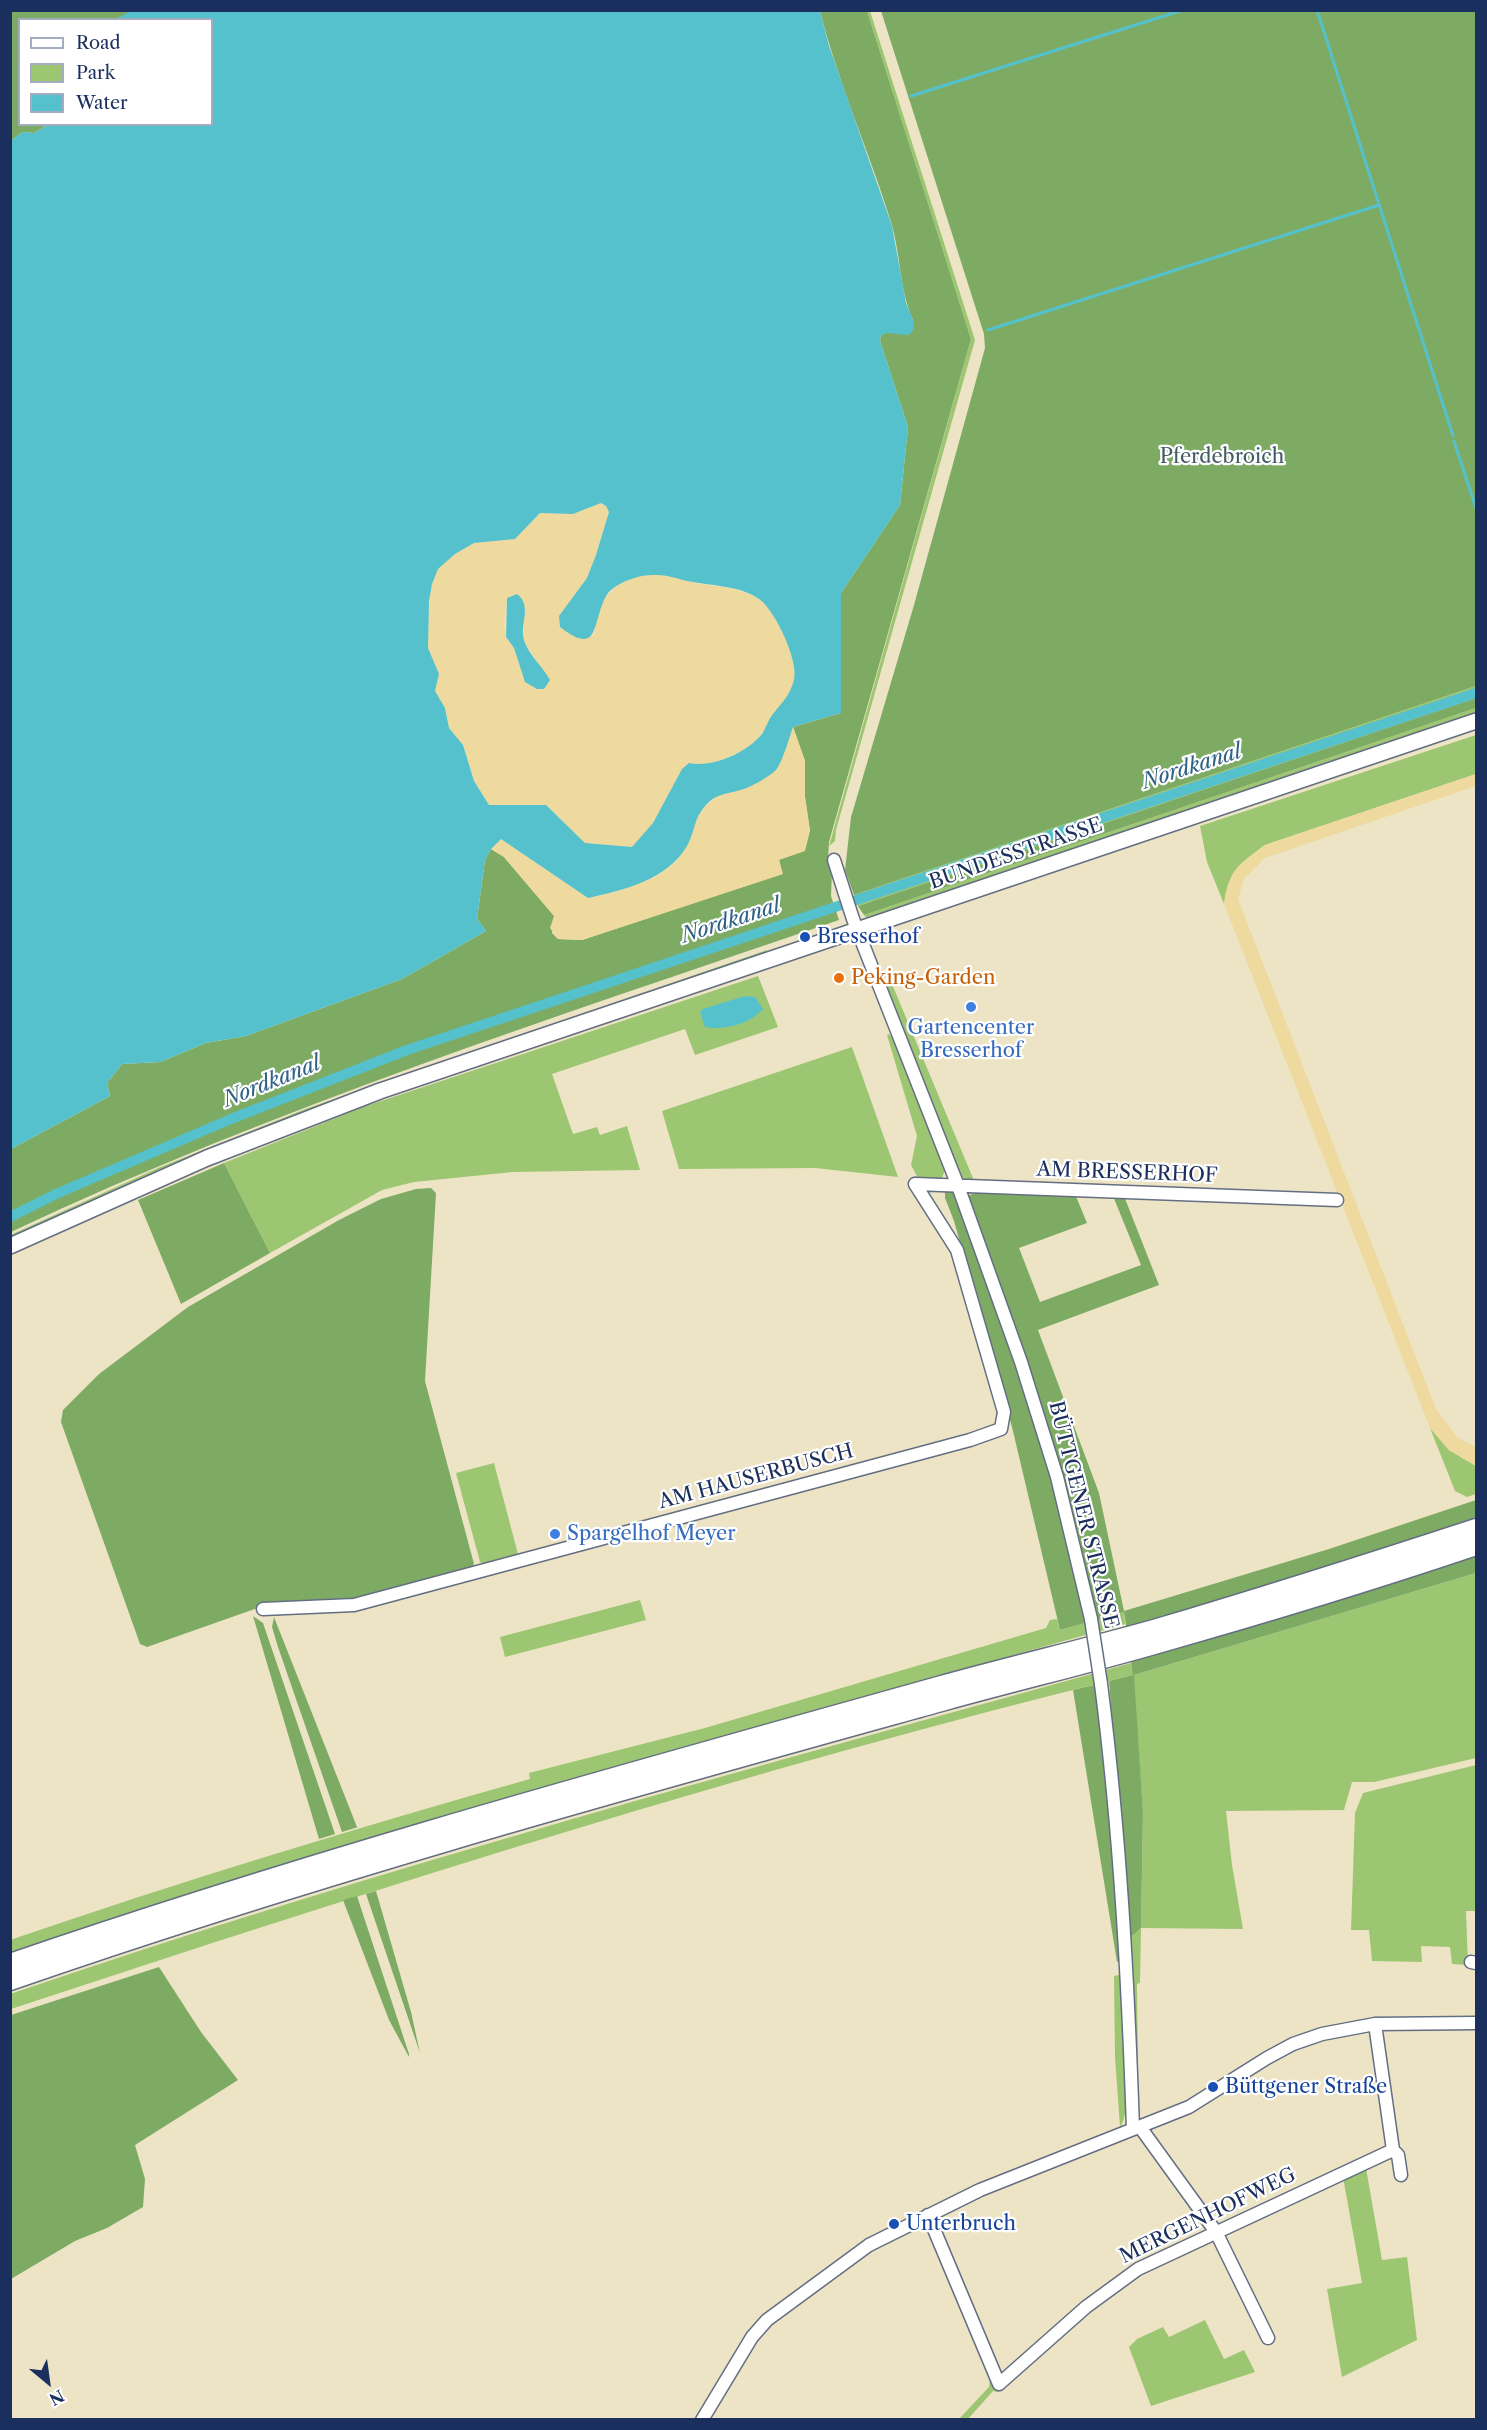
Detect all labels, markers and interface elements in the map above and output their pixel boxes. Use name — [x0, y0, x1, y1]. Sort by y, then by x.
legend — [18, 18, 213, 126]
text: Road — [76, 32, 121, 54]
text: Park — [76, 62, 115, 84]
text: Water — [76, 92, 128, 114]
park label: Pferdebroich — [1160, 445, 1284, 469]
water label: Nordkanal — [1139, 739, 1245, 795]
street label: BUNDESSTRASSE — [926, 813, 1106, 895]
water label: Nordkanal — [678, 893, 784, 949]
place label: Bresserhof — [817, 925, 919, 949]
marker: Bresserhof — [798, 930, 812, 944]
place label: Peking-Garden — [851, 966, 995, 990]
marker: Peking-Garden — [832, 971, 846, 985]
marker: Gartencenter Bresserhof — [964, 1000, 978, 1014]
place label: Gartencenter Bresserhof — [908, 1016, 1034, 1063]
water label: Nordkanal — [219, 1051, 325, 1113]
street label: AM BRESSERHOF — [1036, 1158, 1218, 1188]
street label: BÜTTGENER STRASSE — [1043, 1399, 1123, 1631]
street label: AM HAUSERBUSCH — [656, 1439, 856, 1515]
place label: Spargelhof Meyer — [567, 1522, 736, 1546]
marker: Spargelhof Meyer — [548, 1527, 562, 1541]
place label: Büttgener Straße — [1225, 2075, 1387, 2099]
marker: Büttgener Straße — [1206, 2080, 1220, 2094]
street label: MERGENHOFWEG — [1116, 2163, 1300, 2269]
place label: Unterbruch — [906, 2212, 1016, 2236]
marker: Unterbruch — [887, 2217, 901, 2231]
north arrow — [18, 2352, 78, 2412]
text: N — [46, 2386, 68, 2410]

